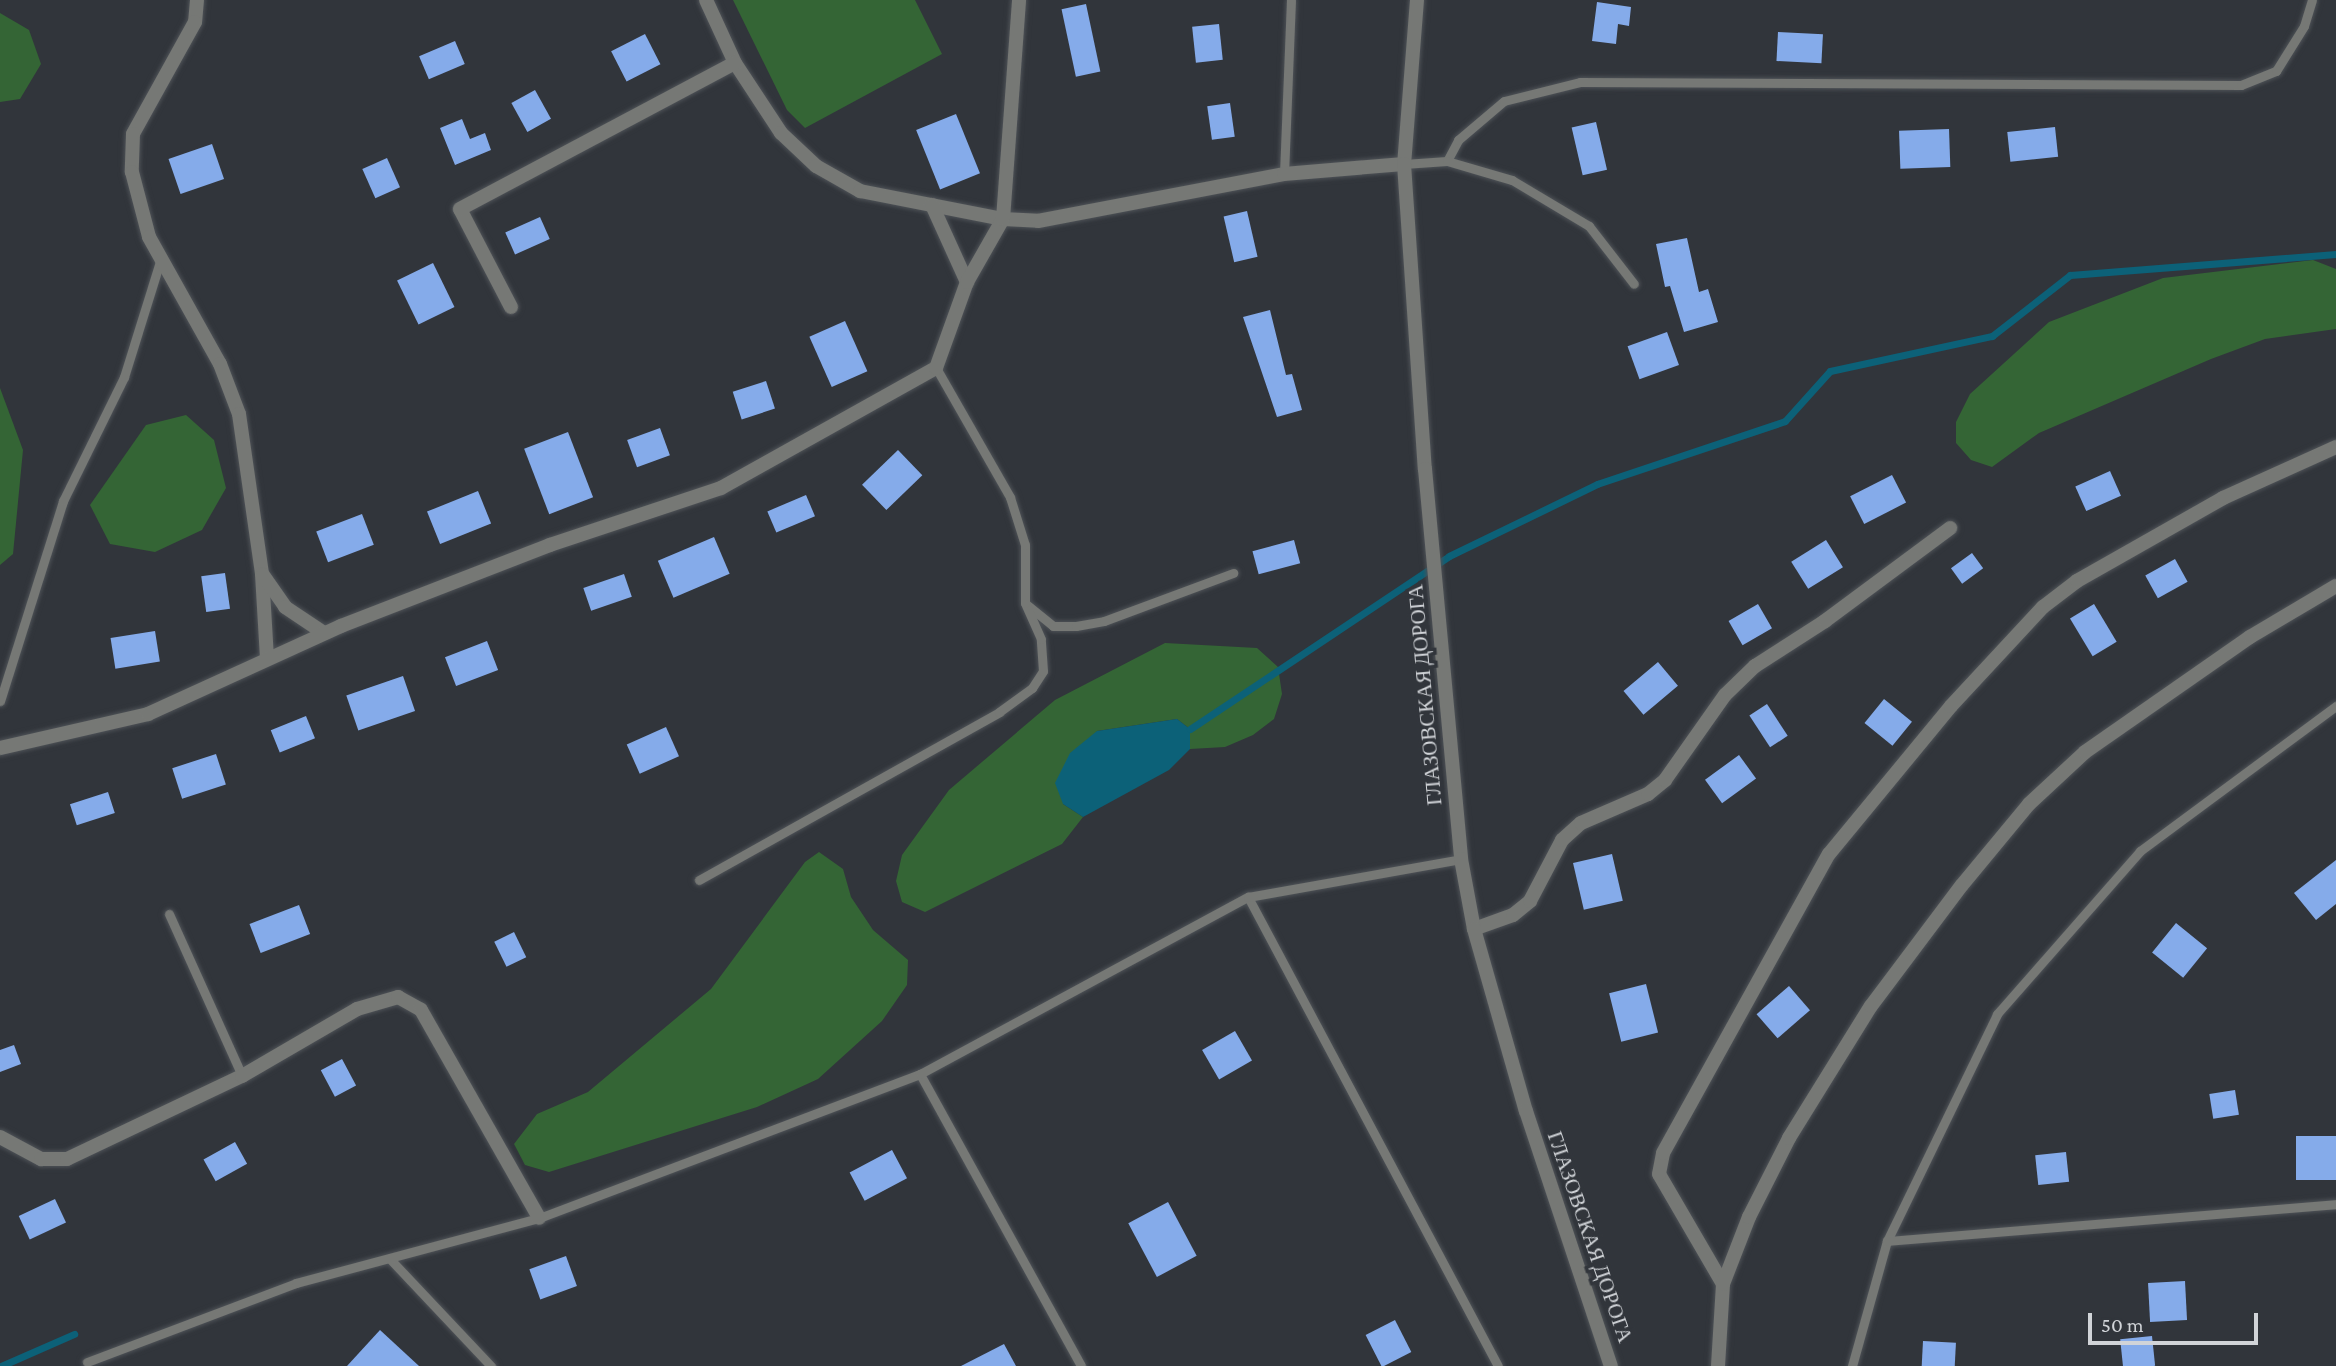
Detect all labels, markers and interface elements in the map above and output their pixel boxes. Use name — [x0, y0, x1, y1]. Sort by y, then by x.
street label: ГЛАЗОВСКАЯ ДОРОГА — [1403, 583, 1447, 807]
street label: ГЛАЗОВСКАЯ ДОРОГА — [1542, 1128, 1638, 1346]
scale bar — [2091, 1300, 2261, 1344]
text: 50 m — [2101, 1313, 2144, 1337]

